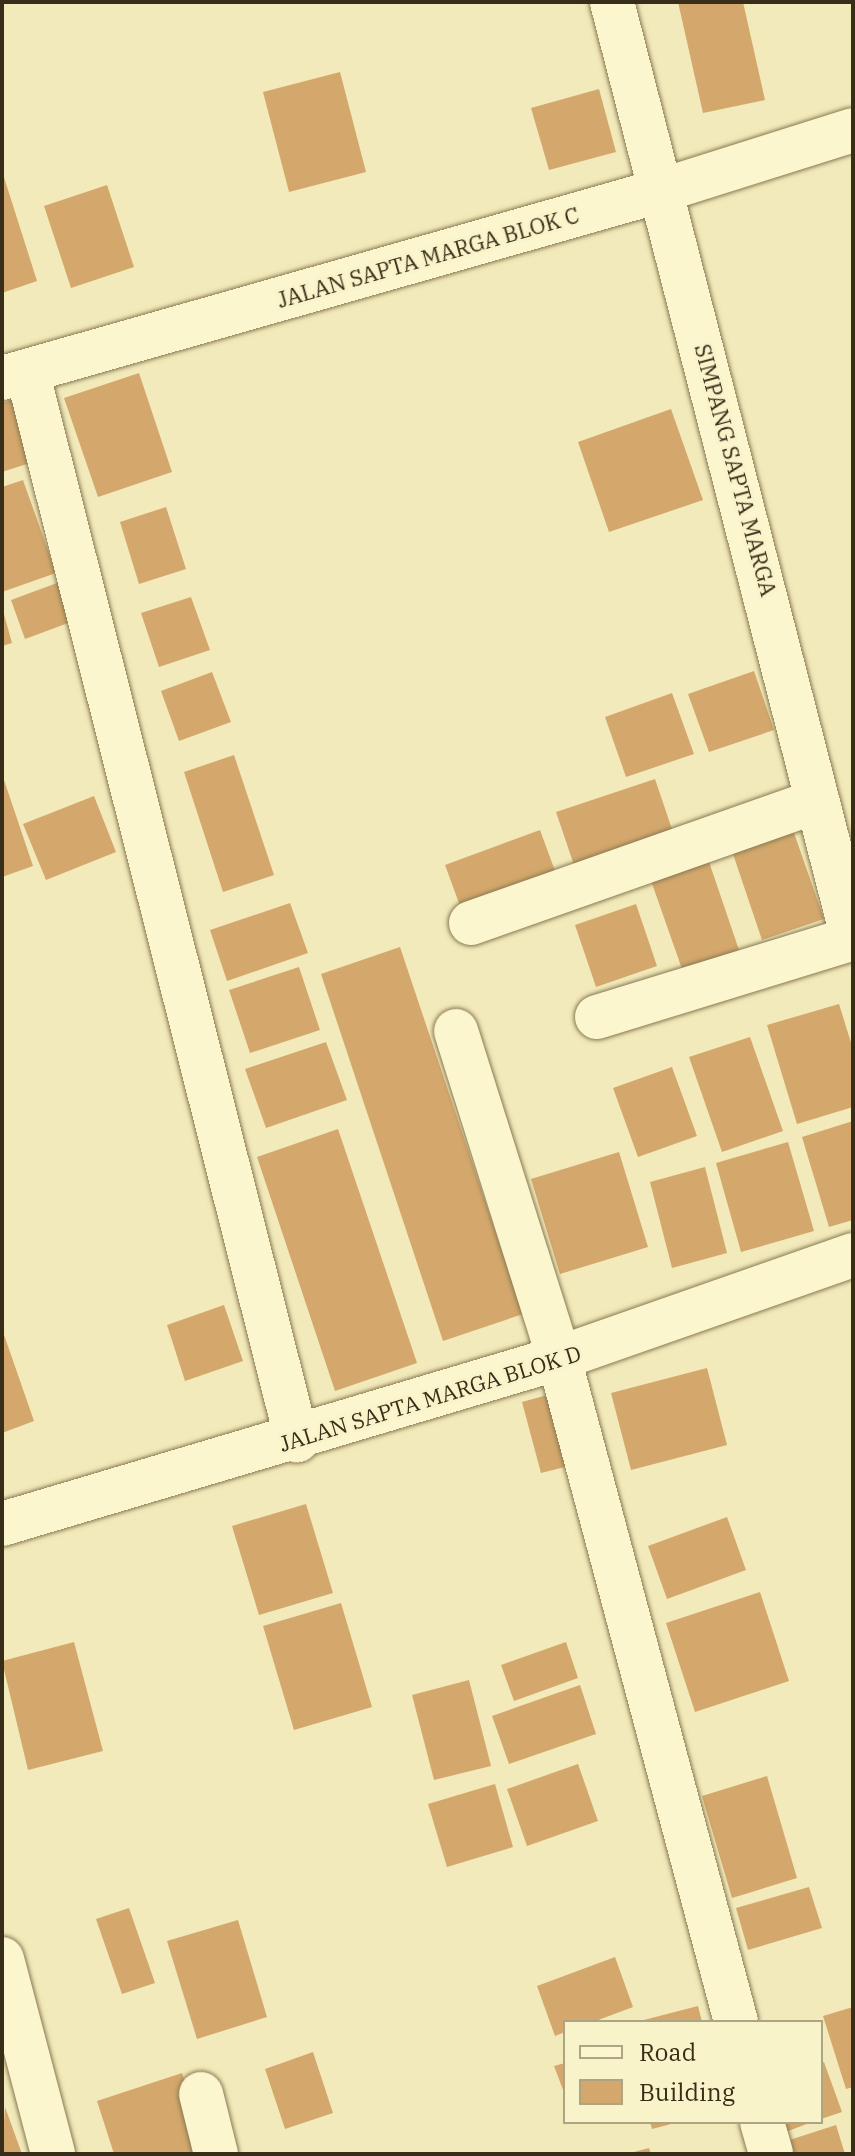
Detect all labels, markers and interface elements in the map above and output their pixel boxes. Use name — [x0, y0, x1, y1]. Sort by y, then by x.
street label: JALAN SAPTA MARGA BLOK C — [274, 201, 582, 313]
street label: SIMPANG SAPTA MARGA — [690, 341, 782, 599]
street label: JALAN SAPTA MARGA BLOK D — [276, 1339, 584, 1457]
legend — [563, 2020, 823, 2124]
text: Road — [639, 2036, 696, 2068]
text: Building — [639, 2076, 735, 2108]

